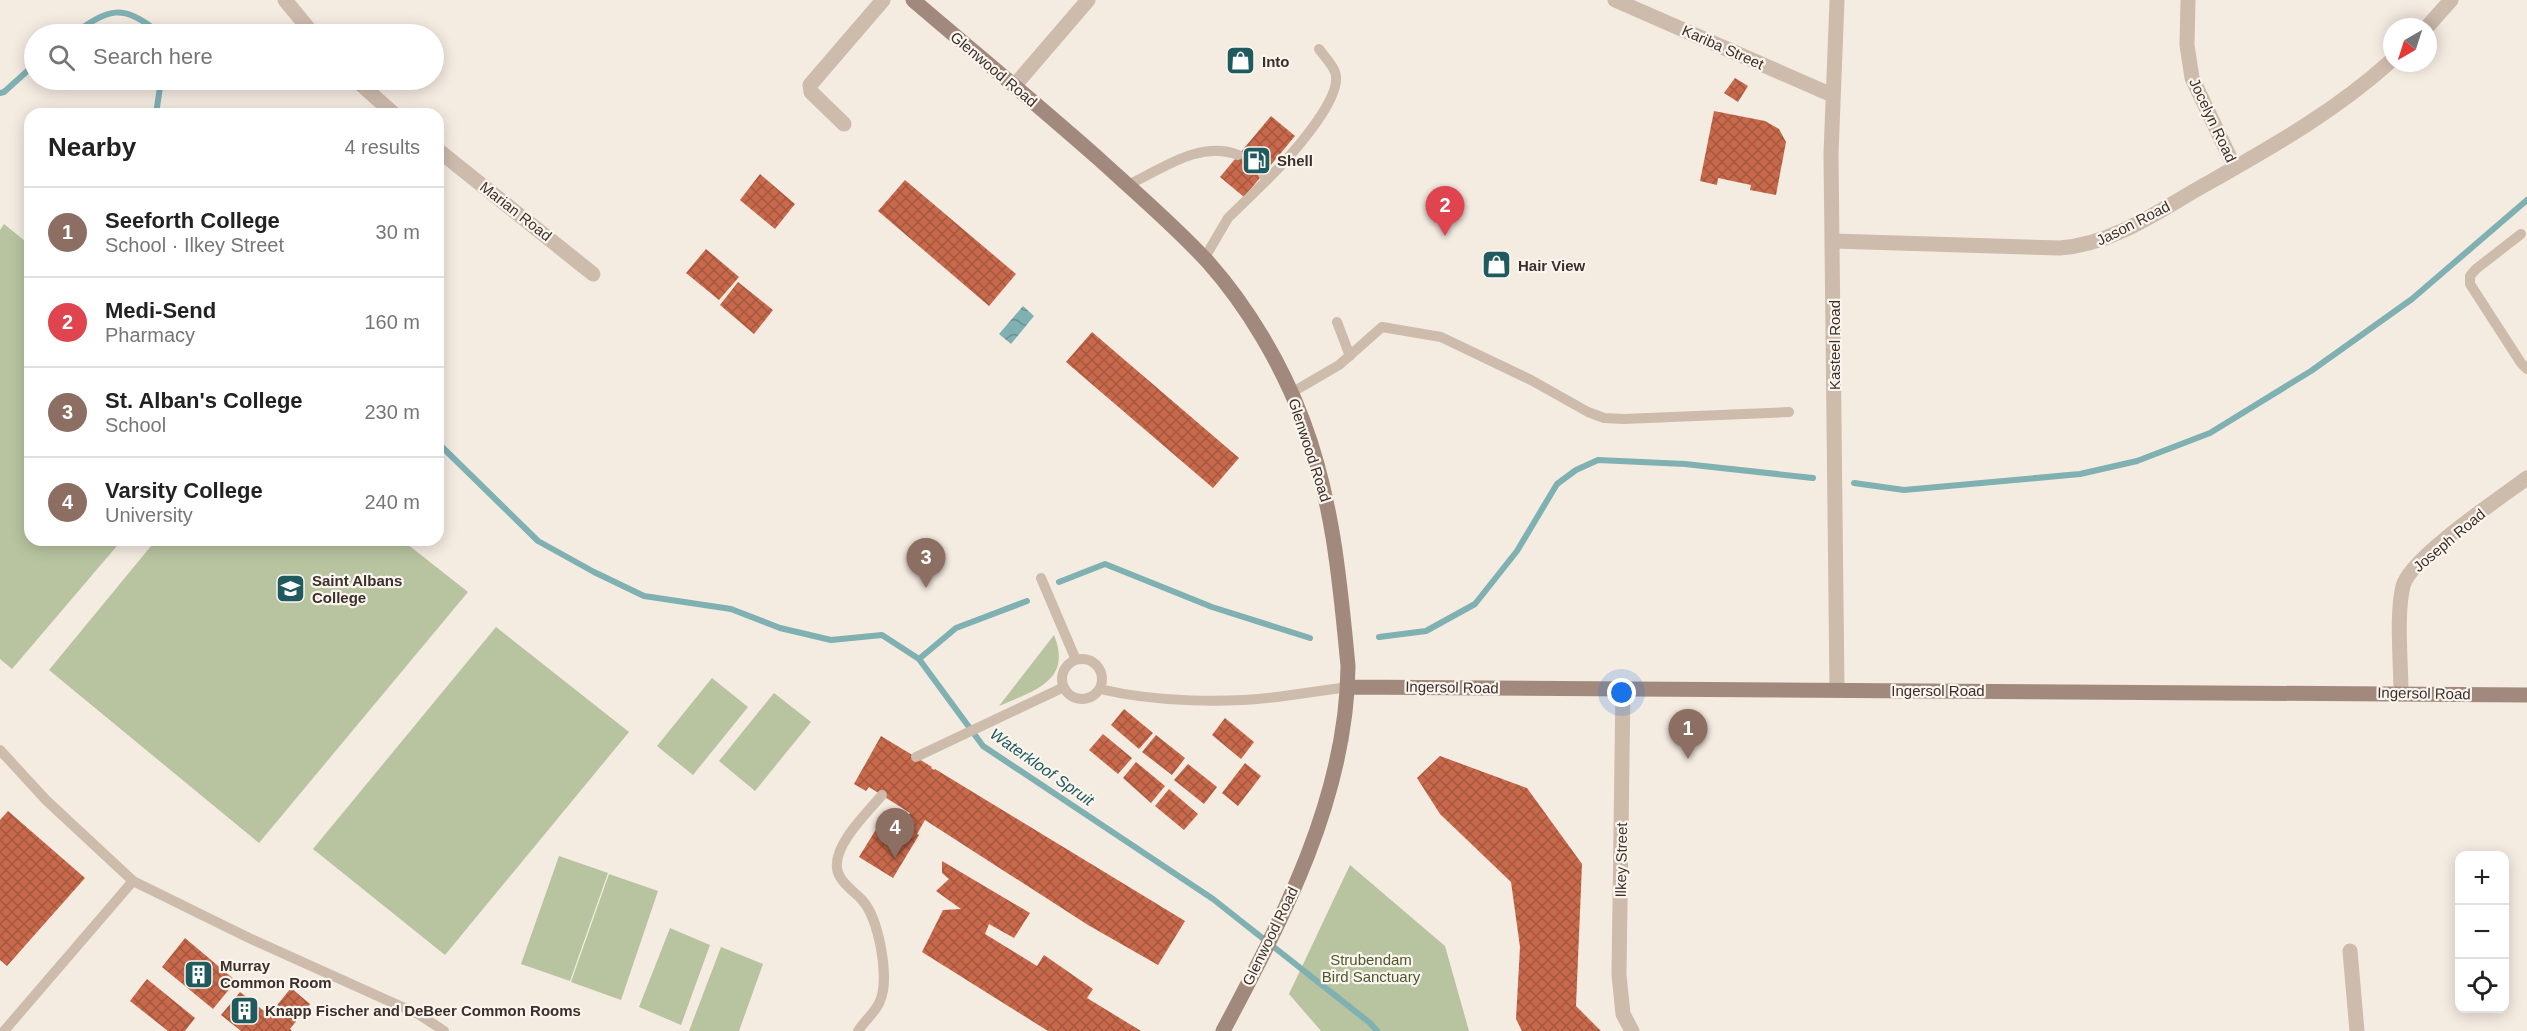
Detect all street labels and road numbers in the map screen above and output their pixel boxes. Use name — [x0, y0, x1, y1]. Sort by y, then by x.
street label: Kariba Street — [1680, 21, 1767, 73]
street label: Glenwood Road — [947, 28, 1041, 110]
street label: Jocelyn Road — [2186, 75, 2240, 165]
street label: Marian Road — [477, 178, 555, 244]
street label: Jason Road — [2093, 197, 2173, 249]
street label: Kasteel Road — [1826, 300, 1843, 390]
street label: Glenwood Road — [1285, 396, 1335, 504]
street label: Joseph Road — [2410, 505, 2488, 575]
street label: Ingersol Road — [1405, 678, 1499, 696]
street label: Ingersol Road — [1891, 682, 1985, 699]
street label: Ingersol Road — [2377, 684, 2471, 702]
street label: Ilkey Street — [1612, 822, 1630, 898]
street label: Glenwood Road — [1239, 884, 1301, 988]

